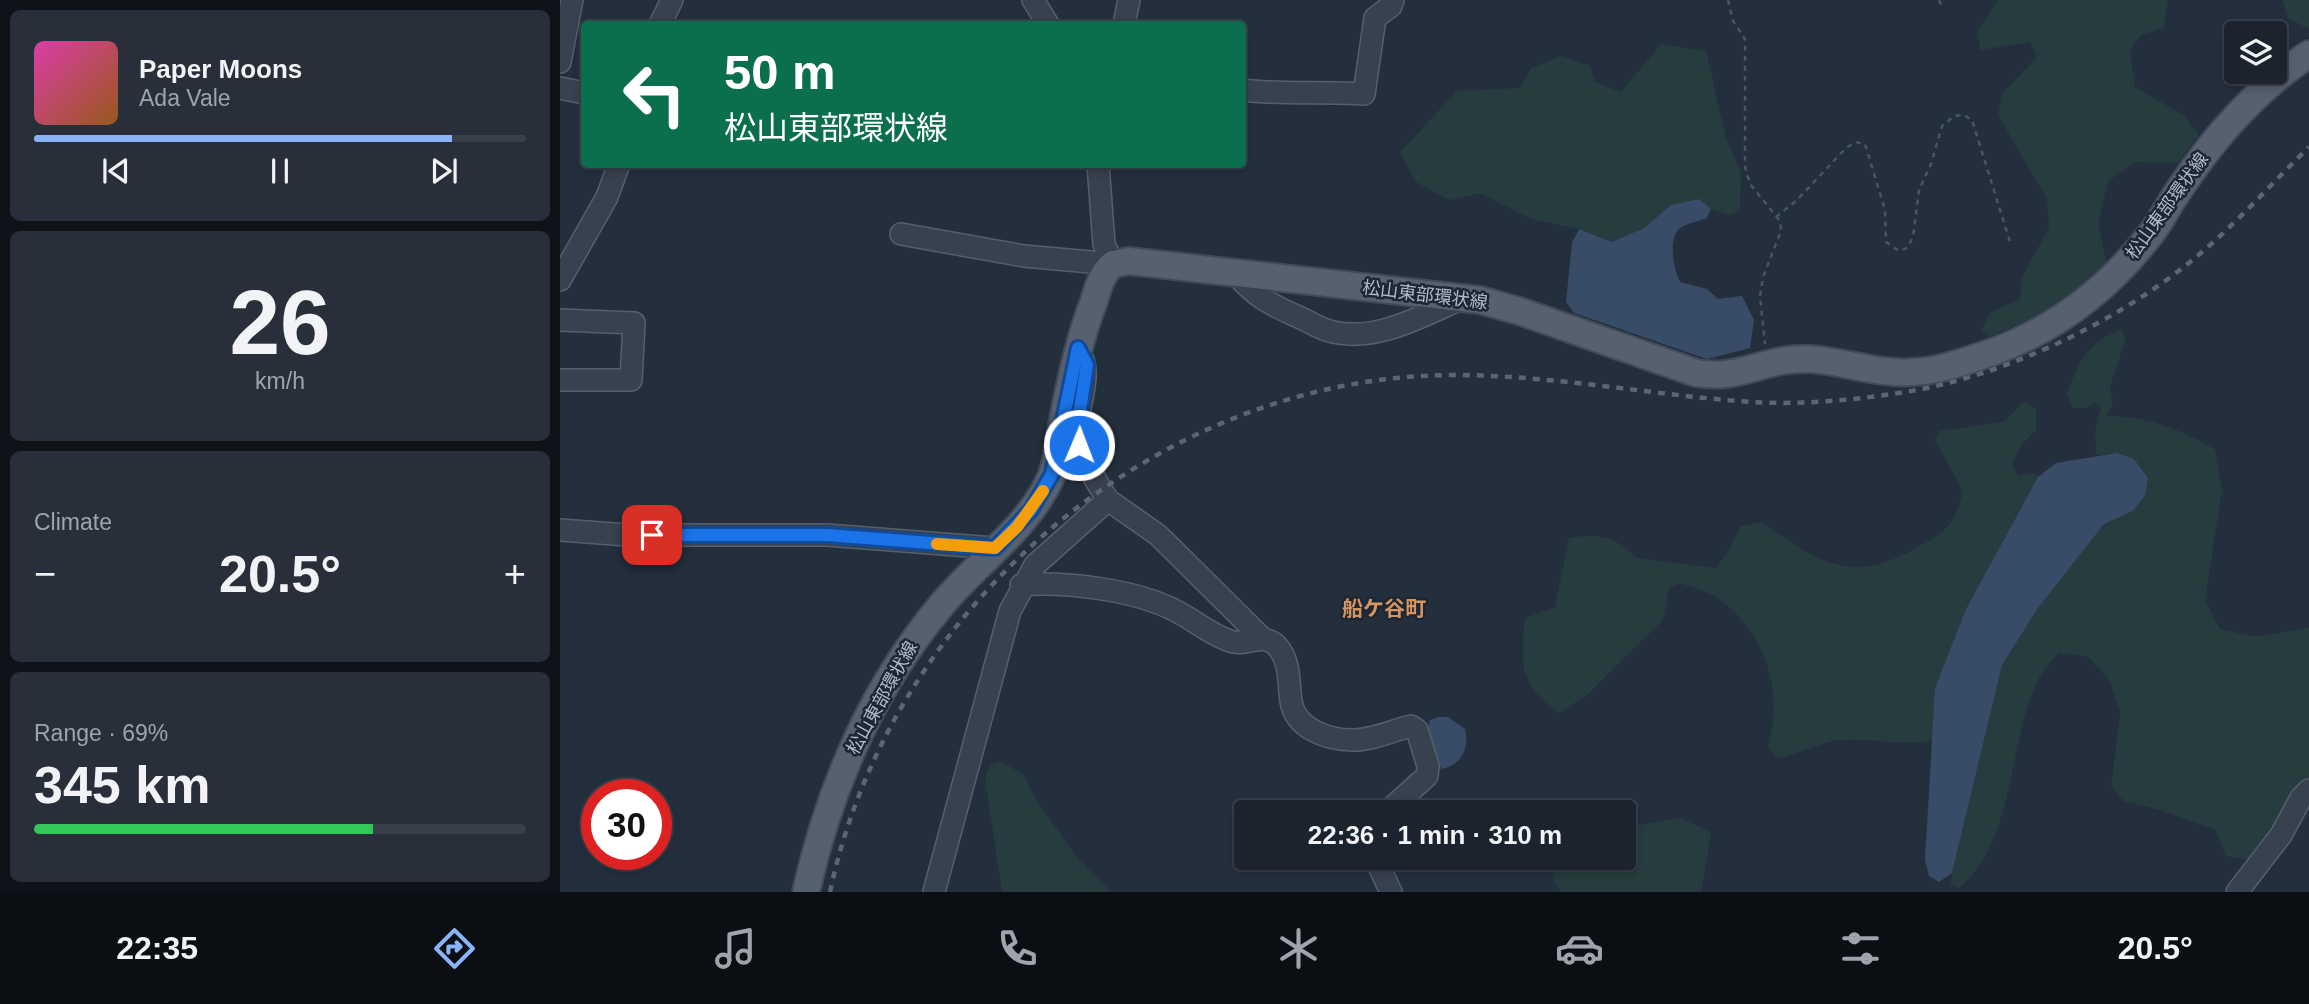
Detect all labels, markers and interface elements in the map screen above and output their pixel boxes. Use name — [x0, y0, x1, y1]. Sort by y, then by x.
map controls — [2224, 21, 2287, 84]
button: layers — [2224, 21, 2287, 84]
text: 50 m — [724, 45, 836, 99]
icon: left — [609, 49, 700, 140]
text: Paper Moons — [139, 54, 302, 84]
text: Ada Vale — [139, 85, 231, 111]
text: 松山東部環状線 — [724, 110, 948, 146]
street label: 松山東部環状線 — [2122, 149, 2212, 263]
icon: previous — [97, 152, 135, 190]
icon: pause — [261, 152, 299, 190]
icon: next — [425, 152, 463, 190]
text: 26 — [229, 272, 331, 373]
street label: 松山東部環状線 — [1361, 277, 1489, 313]
text: km/h — [255, 368, 305, 394]
position arrow — [1042, 408, 1116, 482]
pin — [622, 505, 682, 565]
text: Climate — [34, 509, 112, 535]
icon: arrive — [633, 516, 671, 554]
text: 20.5° — [219, 545, 341, 603]
text: − — [34, 553, 56, 595]
text: + — [504, 553, 526, 595]
district label: 船ケ谷町 — [1342, 597, 1426, 620]
street label: 松山東部環状線 — [843, 638, 921, 758]
text: Range · 69% — [34, 720, 168, 746]
text: 345 km — [34, 756, 210, 814]
speed limit sign: 30 — [581, 779, 672, 870]
text: 22:36 · 1 min · 310 m — [1308, 820, 1562, 850]
icon: directions — [430, 924, 479, 973]
icon: music — [711, 924, 760, 973]
icon: phone — [993, 924, 1042, 973]
icon: climate — [1274, 924, 1323, 973]
icon: car — [1555, 924, 1604, 973]
icon: filters — [1836, 924, 1885, 973]
text: 22:35 — [116, 930, 198, 966]
text: 20.5° — [2118, 930, 2193, 966]

